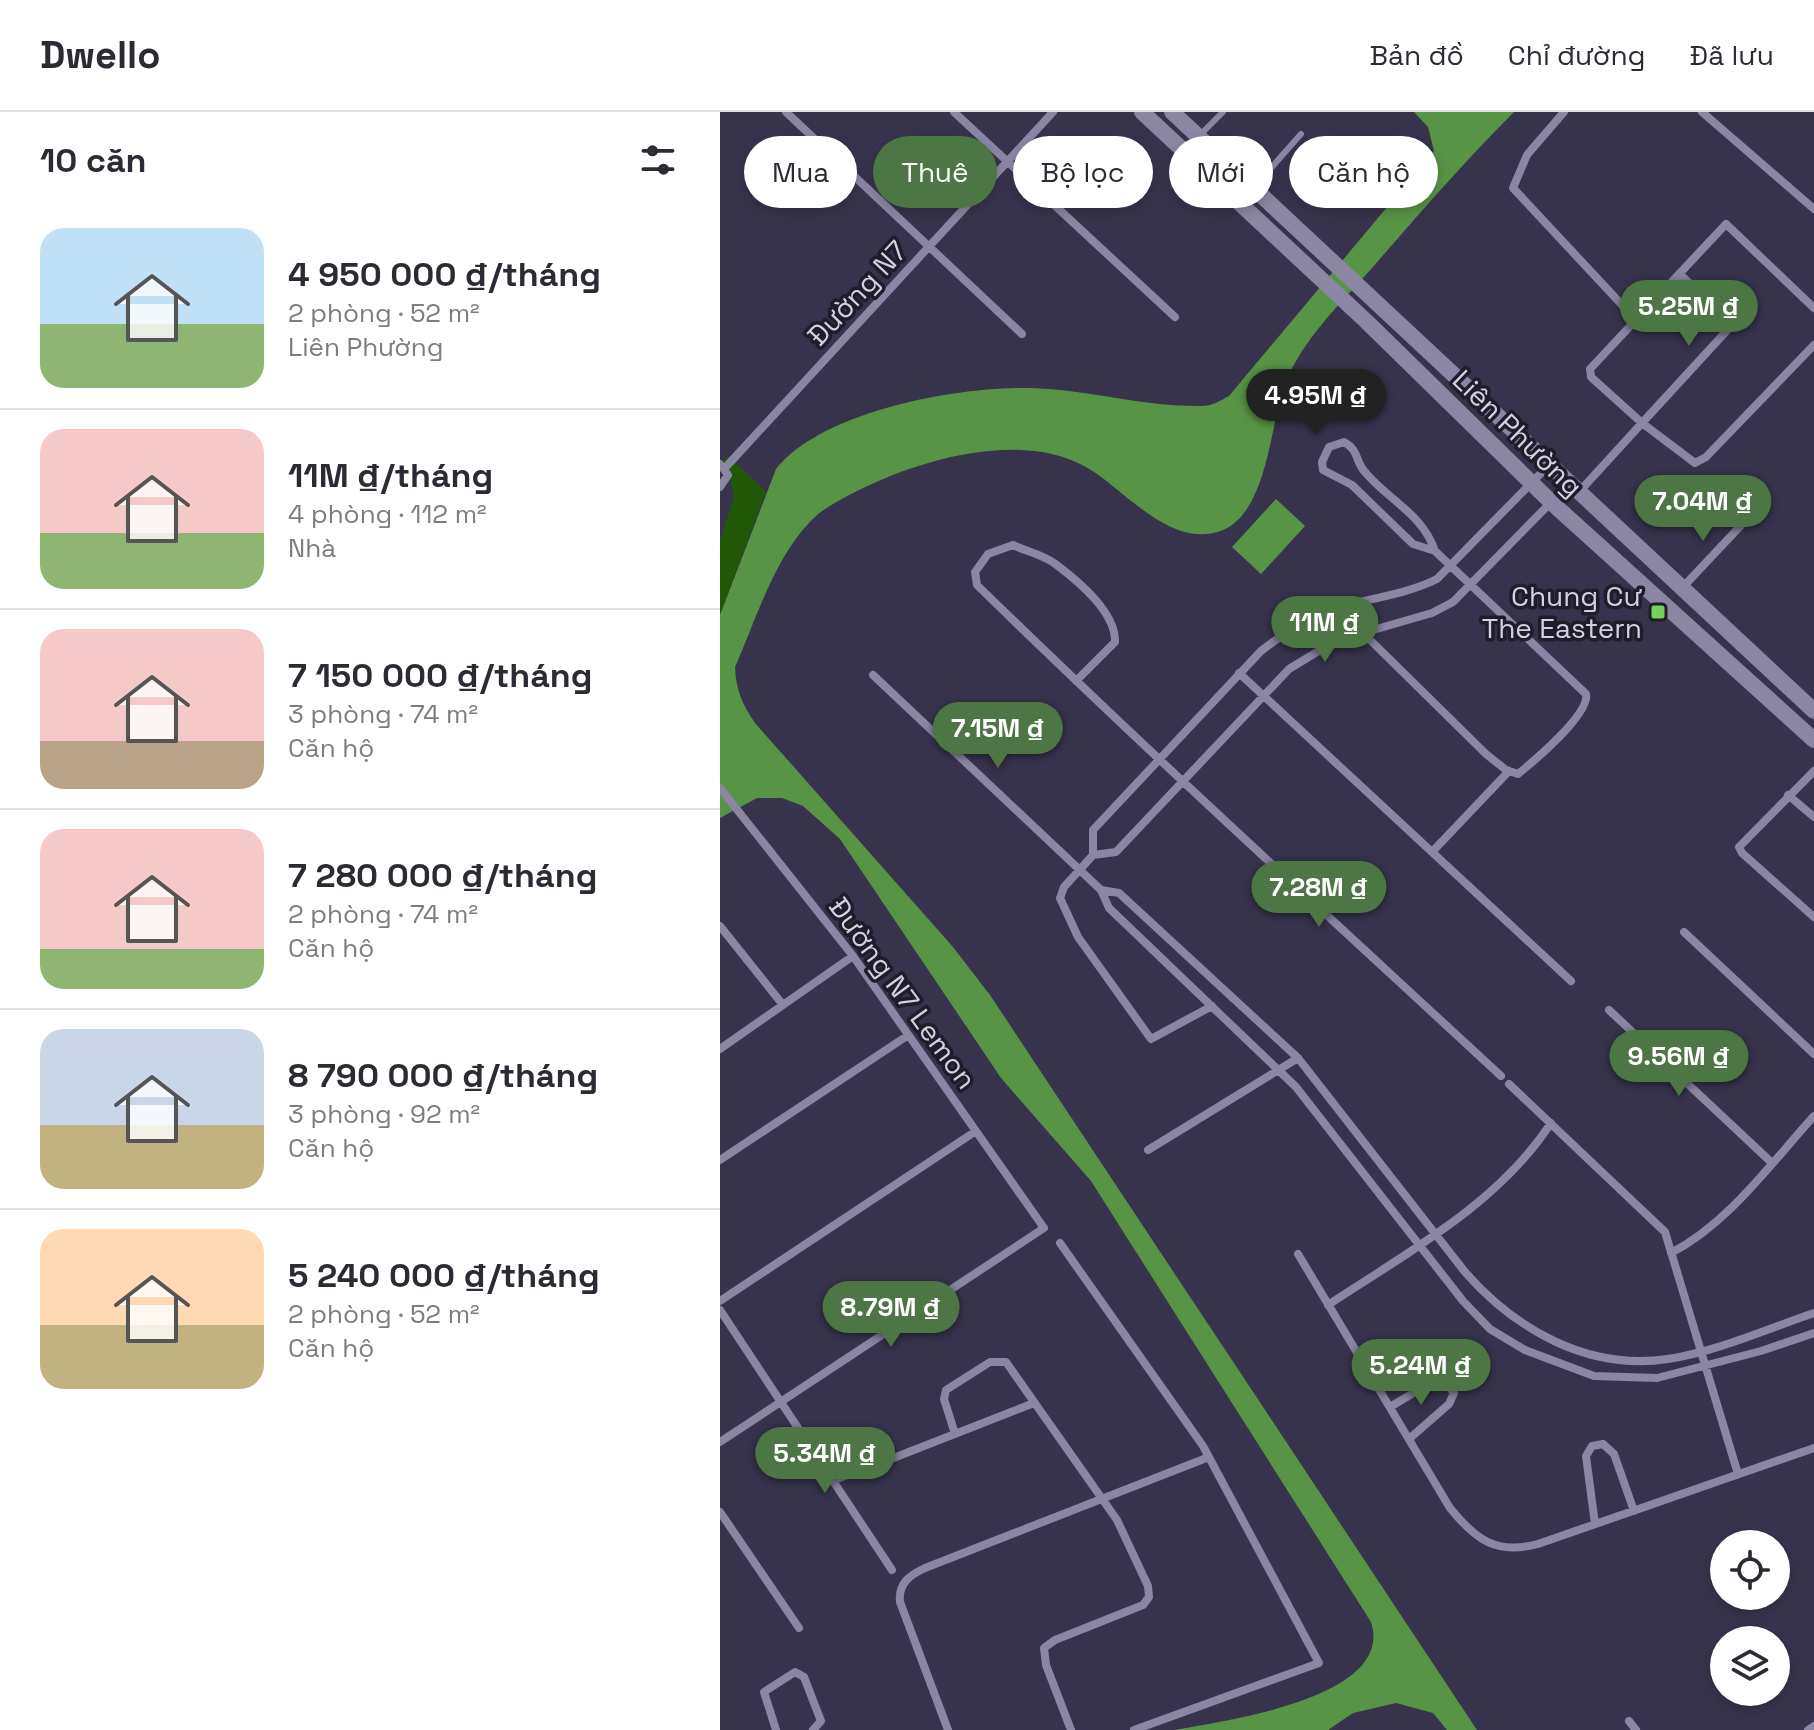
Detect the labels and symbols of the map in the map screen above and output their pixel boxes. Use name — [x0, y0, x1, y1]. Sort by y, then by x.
street label: Đường N7 — [799, 233, 915, 353]
pin: 5.25M ₫ — [1615, 280, 1763, 348]
street label: Liên Phường — [1445, 362, 1591, 504]
pin: 4.95M ₫ — [1242, 369, 1390, 437]
pin: 7.04M ₫ — [1629, 475, 1777, 543]
place label: Chung Cư The Eastern — [1482, 578, 1642, 646]
pin: 11M ₫ — [1269, 596, 1381, 664]
marker: Chung Cư The Eastern — [1649, 603, 1667, 621]
pin: 7.15M ₫ — [924, 702, 1072, 770]
pin: 7.28M ₫ — [1245, 861, 1393, 929]
street label: Đường N7 Lemon — [821, 890, 985, 1096]
pin: 9.56M ₫ — [1605, 1030, 1753, 1098]
pin: 8.79M ₫ — [817, 1281, 965, 1349]
pin: 5.24M ₫ — [1347, 1339, 1495, 1407]
pin: 5.34M ₫ — [751, 1427, 899, 1495]

